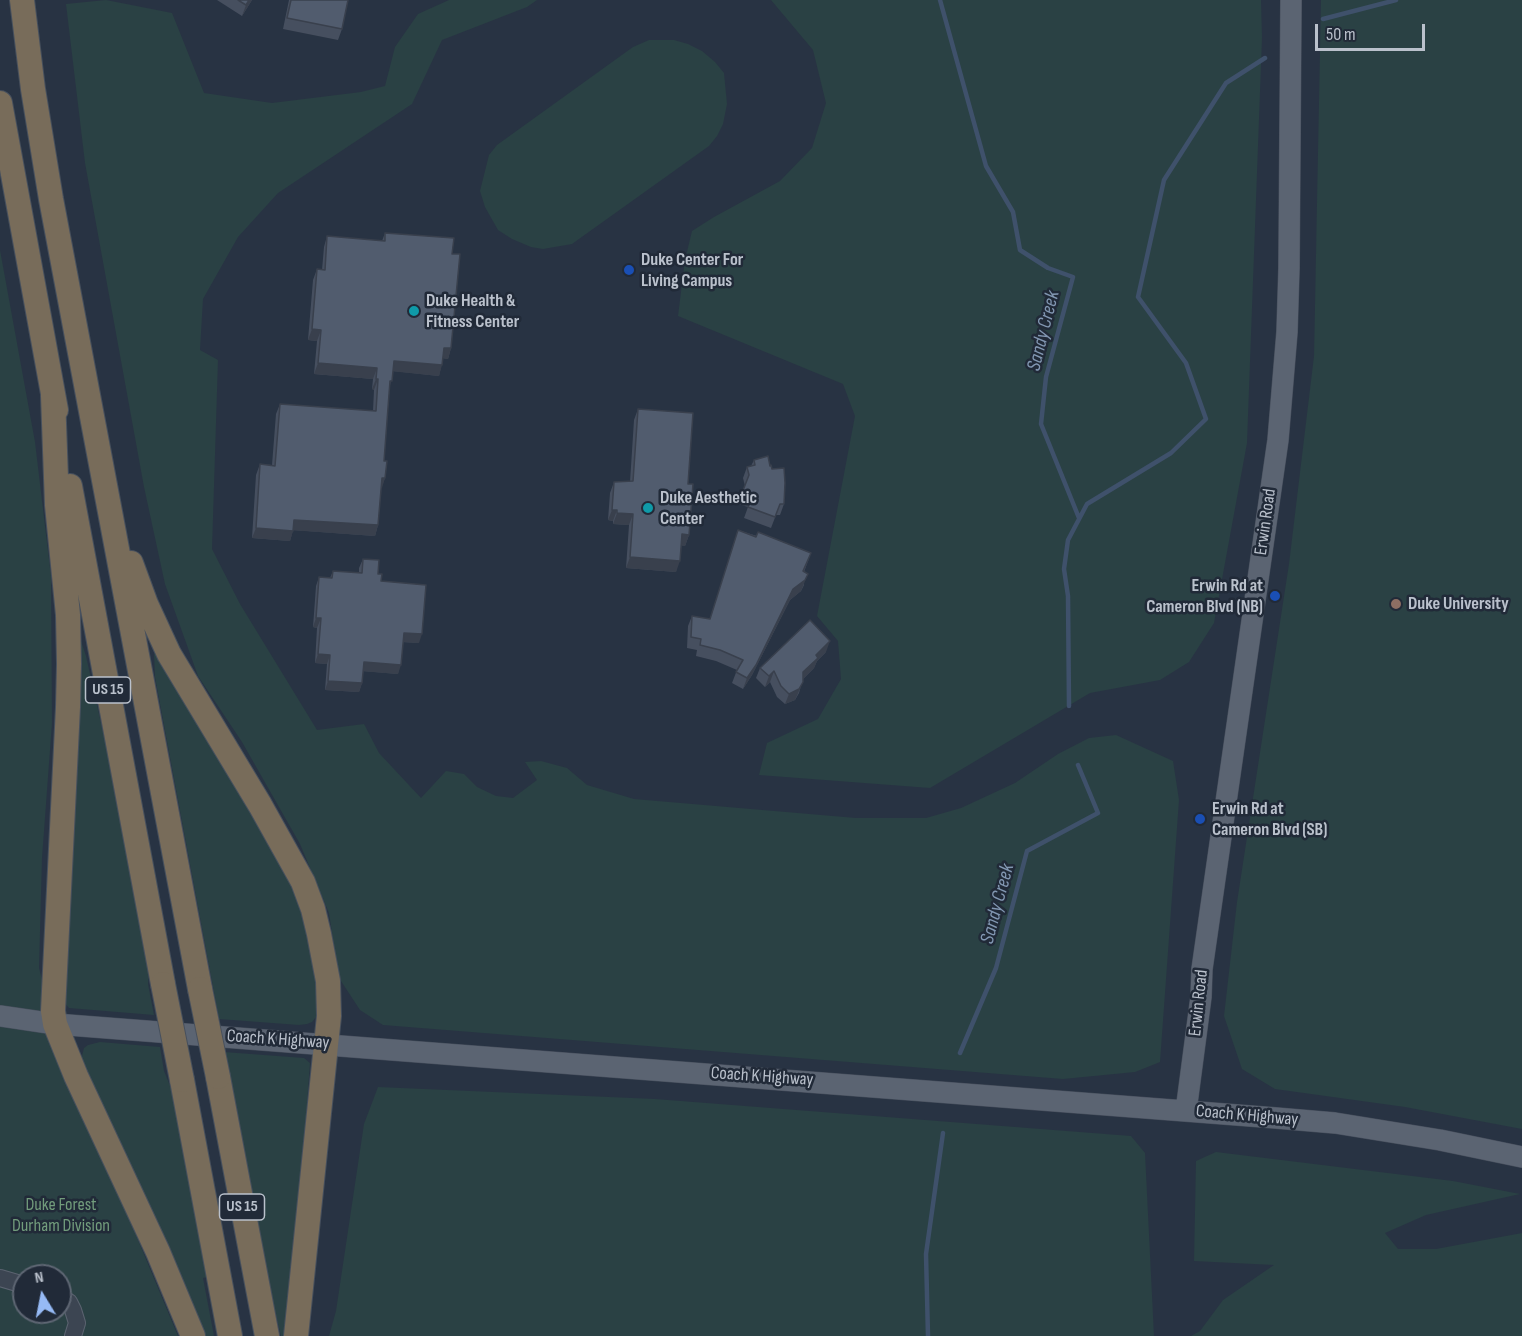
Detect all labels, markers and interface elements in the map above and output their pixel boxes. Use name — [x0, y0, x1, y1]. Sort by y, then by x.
scale bar — [1318, 12, 1428, 50]
text: 50 m — [1326, 24, 1356, 45]
place label: Duke Center For Living Campus — [641, 249, 743, 292]
marker: Duke Center For Living Campus — [622, 263, 636, 277]
water label: Sandy Creek — [1022, 289, 1066, 373]
place label: Duke Health & Fitness Center — [426, 290, 519, 332]
marker: Duke Health & Fitness Center — [407, 304, 421, 318]
place label: Duke Aesthetic Center — [660, 487, 757, 530]
street label: Erwin Road — [1251, 487, 1281, 557]
marker: Duke Aesthetic Center — [641, 501, 655, 515]
place label: Erwin Rd at Cameron Blvd (NB) — [1146, 575, 1263, 618]
marker: Erwin Rd at Cameron Blvd (NB) — [1268, 589, 1282, 603]
place label: Duke University — [1408, 593, 1509, 615]
marker: Duke University — [1389, 597, 1403, 611]
road number: US 15 — [86, 677, 130, 703]
place label: Erwin Rd at Cameron Blvd (SB) — [1212, 798, 1327, 840]
marker: Erwin Rd at Cameron Blvd (SB) — [1193, 812, 1207, 826]
water label: Sandy Creek — [976, 861, 1020, 947]
street label: Erwin Road — [1185, 969, 1213, 1037]
street label: Coach K Highway — [226, 1026, 330, 1054]
street label: Coach K Highway — [710, 1063, 814, 1091]
street label: Coach K Highway — [1195, 1101, 1299, 1131]
park label: Duke Forest Durham Division — [12, 1194, 110, 1236]
road number: US 15 — [220, 1194, 264, 1220]
north arrow — [12, 1264, 72, 1324]
text: N — [33, 1268, 45, 1288]

